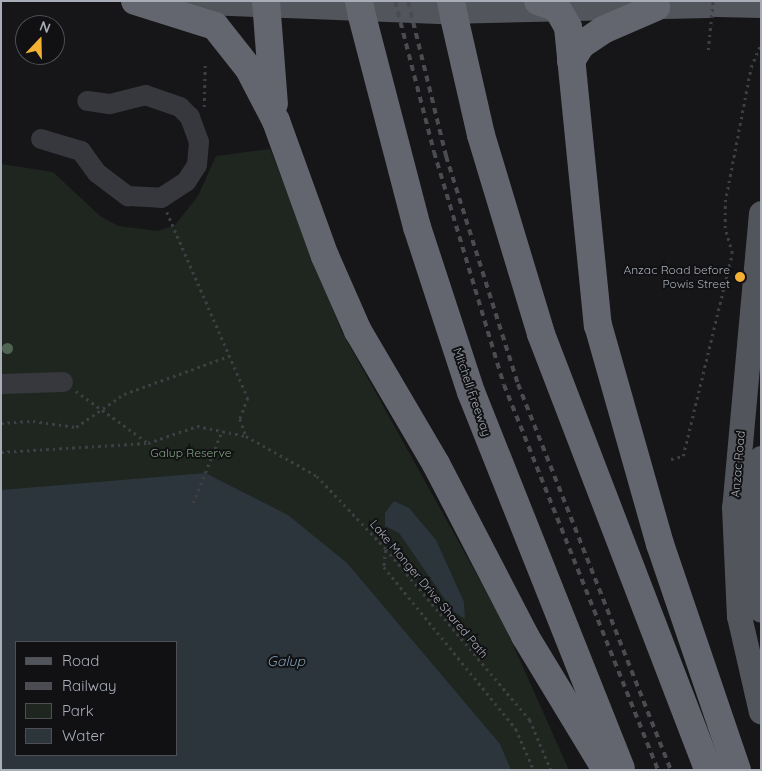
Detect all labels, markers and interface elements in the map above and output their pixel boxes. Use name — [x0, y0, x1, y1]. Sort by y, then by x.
north arrow — [15, 15, 65, 65]
text: N — [37, 17, 53, 37]
place label: Anzac Road before Powis Street — [623, 263, 730, 291]
marker: Anzac Road before Powis Street — [734, 271, 746, 283]
street label: Mitchell Freeway — [450, 346, 494, 438]
street label: Anzac Road — [728, 430, 748, 498]
park label: Galup Reserve — [150, 446, 232, 460]
street label: Lake Monger Drive Shared Path — [367, 517, 491, 661]
legend — [15, 641, 178, 756]
text: Road — [62, 651, 99, 670]
water label: Galup — [267, 653, 305, 669]
text: Railway — [62, 676, 117, 695]
text: Park — [62, 701, 94, 720]
text: Water — [62, 726, 105, 745]

